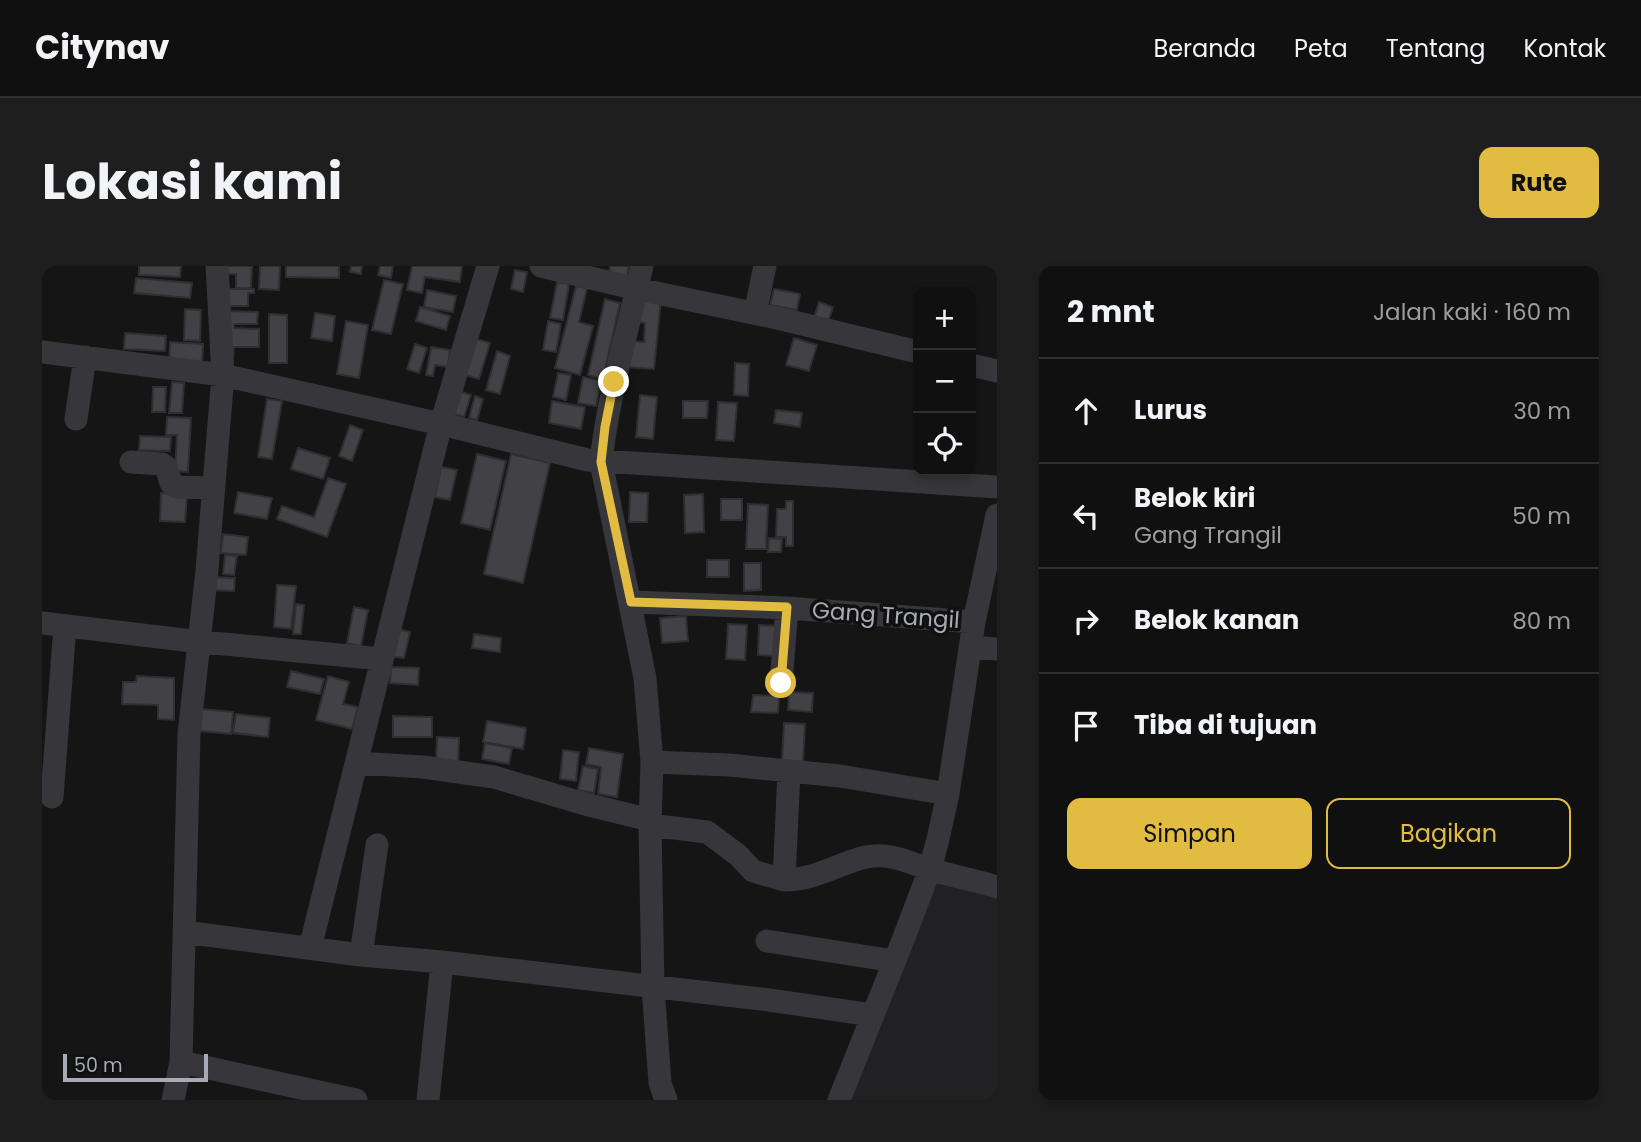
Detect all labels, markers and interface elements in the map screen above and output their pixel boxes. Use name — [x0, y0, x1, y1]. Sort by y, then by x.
text: Citynav — [35, 24, 169, 71]
text: Beranda — [1153, 32, 1256, 65]
text: Peta — [1294, 32, 1348, 65]
text: Tentang — [1386, 32, 1486, 65]
text: Kontak — [1524, 32, 1606, 65]
button: Rute — [1479, 147, 1599, 218]
text: Lokasi kami — [42, 148, 342, 216]
map controls — [913, 287, 976, 476]
button: + — [913, 287, 976, 350]
text: 2 mnt — [1067, 290, 1155, 333]
text: Jalan kaki · 160 m — [1373, 296, 1571, 328]
button: − — [913, 350, 976, 413]
route end — [598, 366, 629, 397]
icon: ahead — [1067, 392, 1105, 430]
text: Lurus — [1134, 392, 1207, 428]
text: 30 m — [1513, 395, 1571, 427]
button: locate — [913, 413, 976, 476]
text: Belok kiri — [1134, 480, 1256, 516]
icon: left — [1067, 497, 1105, 535]
text: 50 m — [1512, 500, 1571, 532]
text: Gang Trangil — [1134, 519, 1282, 551]
street label: Gang Trangil — [811, 594, 961, 636]
icon: right — [1067, 602, 1105, 640]
text: Belok kanan — [1134, 602, 1299, 638]
text: 80 m — [1512, 605, 1571, 637]
route start — [765, 667, 796, 698]
icon: arrive — [1067, 707, 1105, 745]
text: Tiba di tujuan — [1134, 707, 1317, 743]
button: Simpan — [1067, 798, 1312, 869]
button: Bagikan — [1326, 798, 1571, 869]
scale bar — [63, 1051, 208, 1083]
text: 50 m — [74, 1052, 123, 1079]

